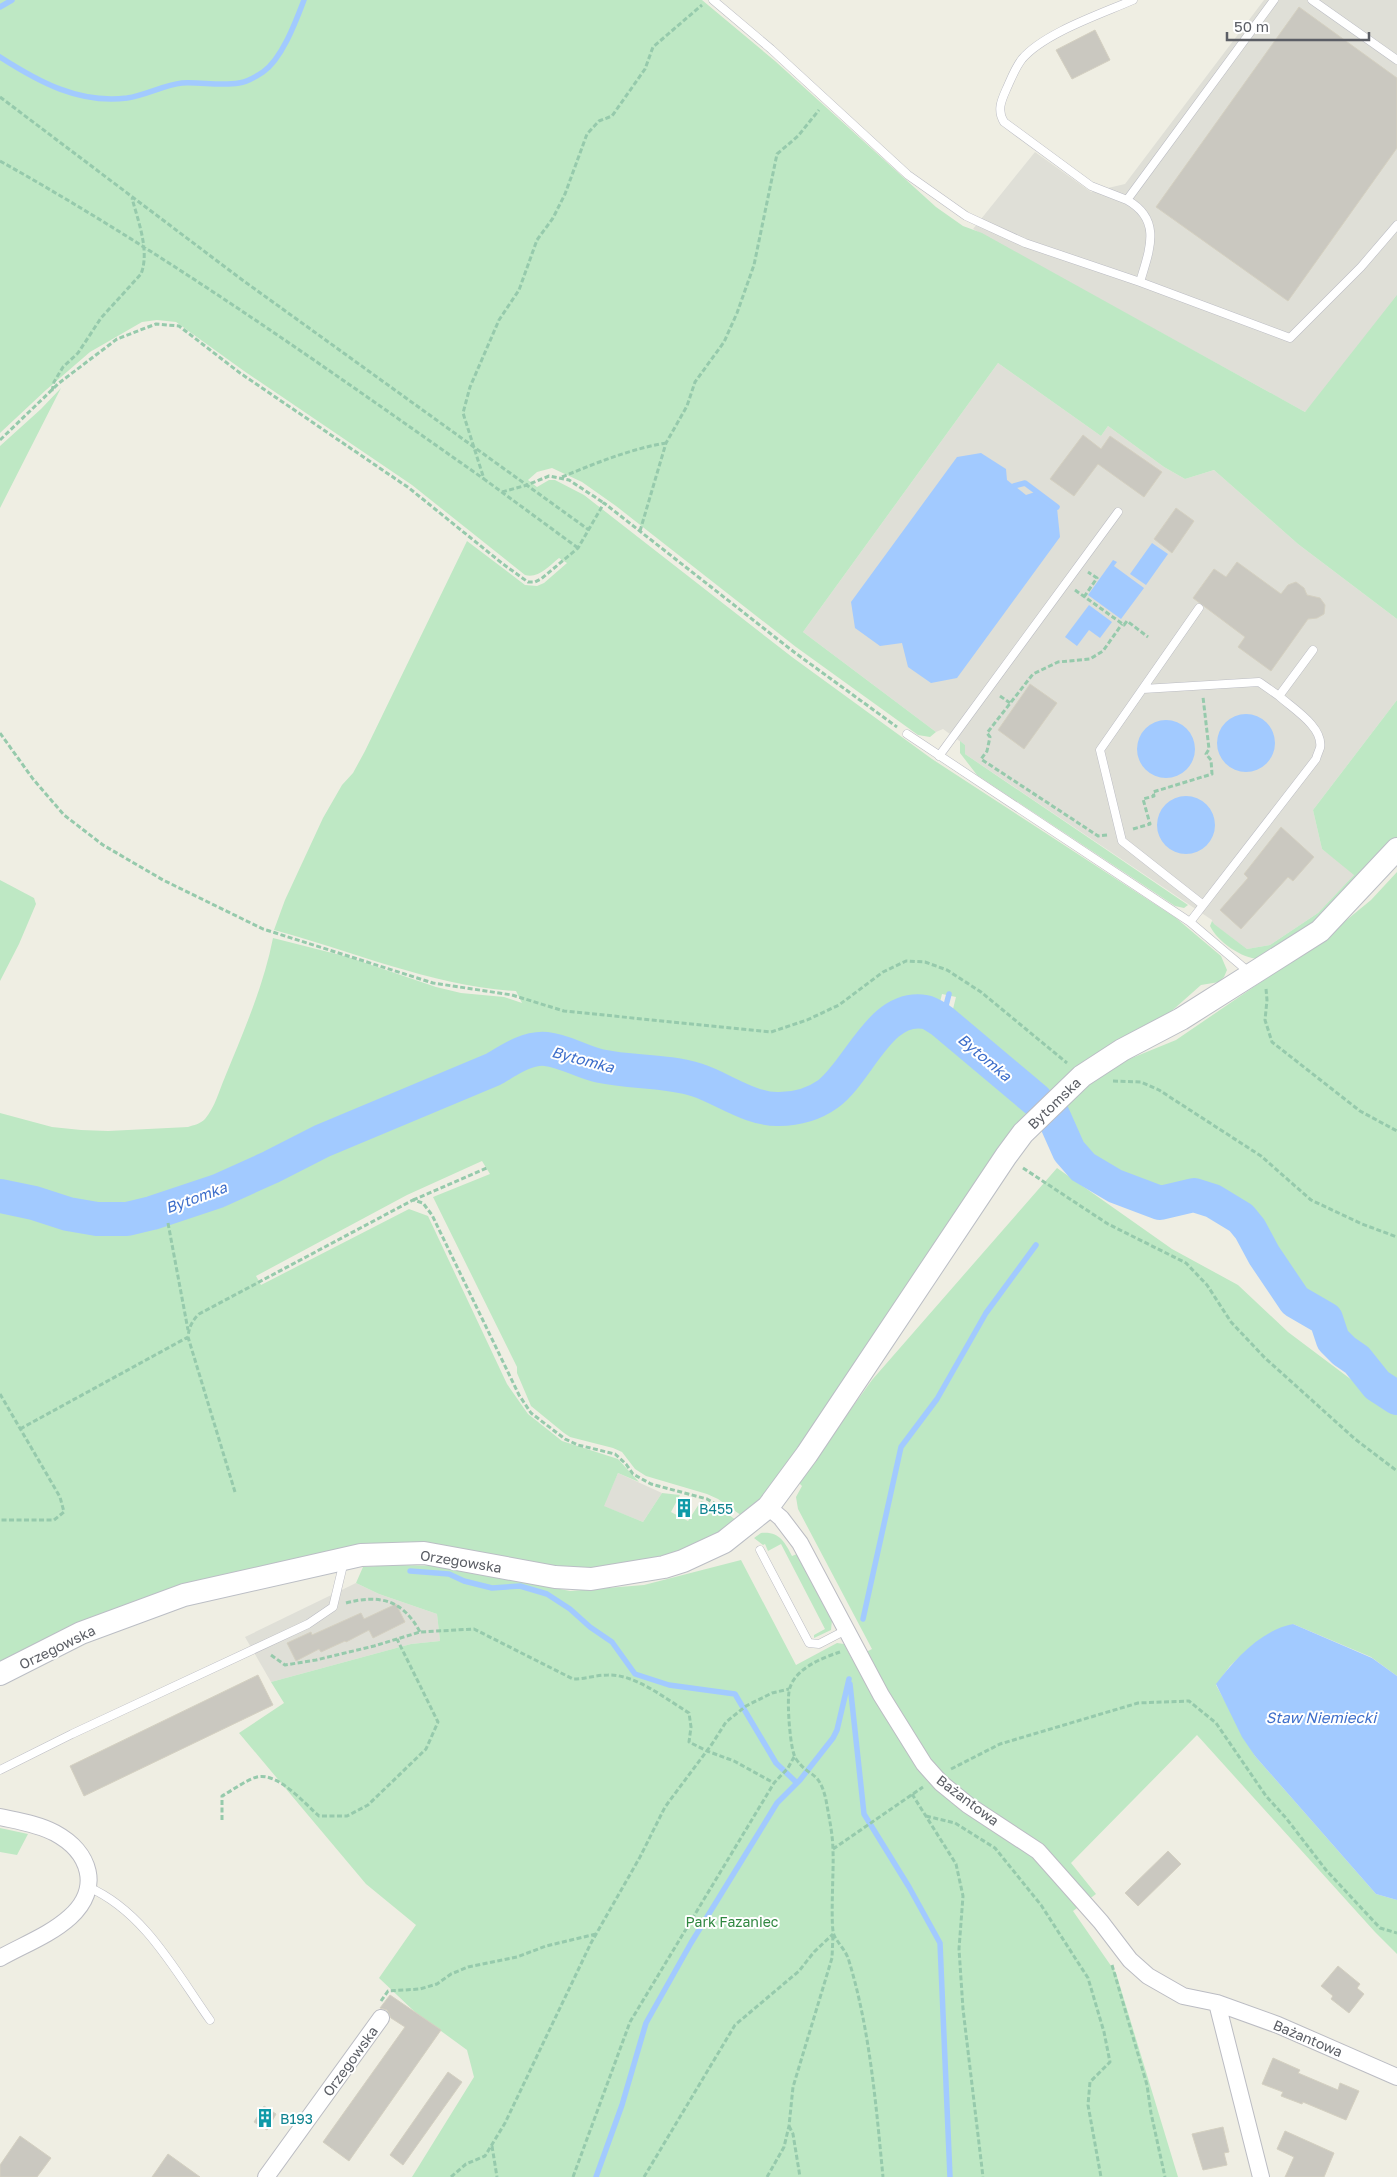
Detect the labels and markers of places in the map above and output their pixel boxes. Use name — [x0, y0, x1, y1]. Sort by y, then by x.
building icon: B455 — [673, 1497, 695, 1519]
place label: B455 — [699, 1500, 733, 1517]
building icon: B193 — [254, 2107, 276, 2129]
place label: B193 — [280, 2110, 313, 2127]

